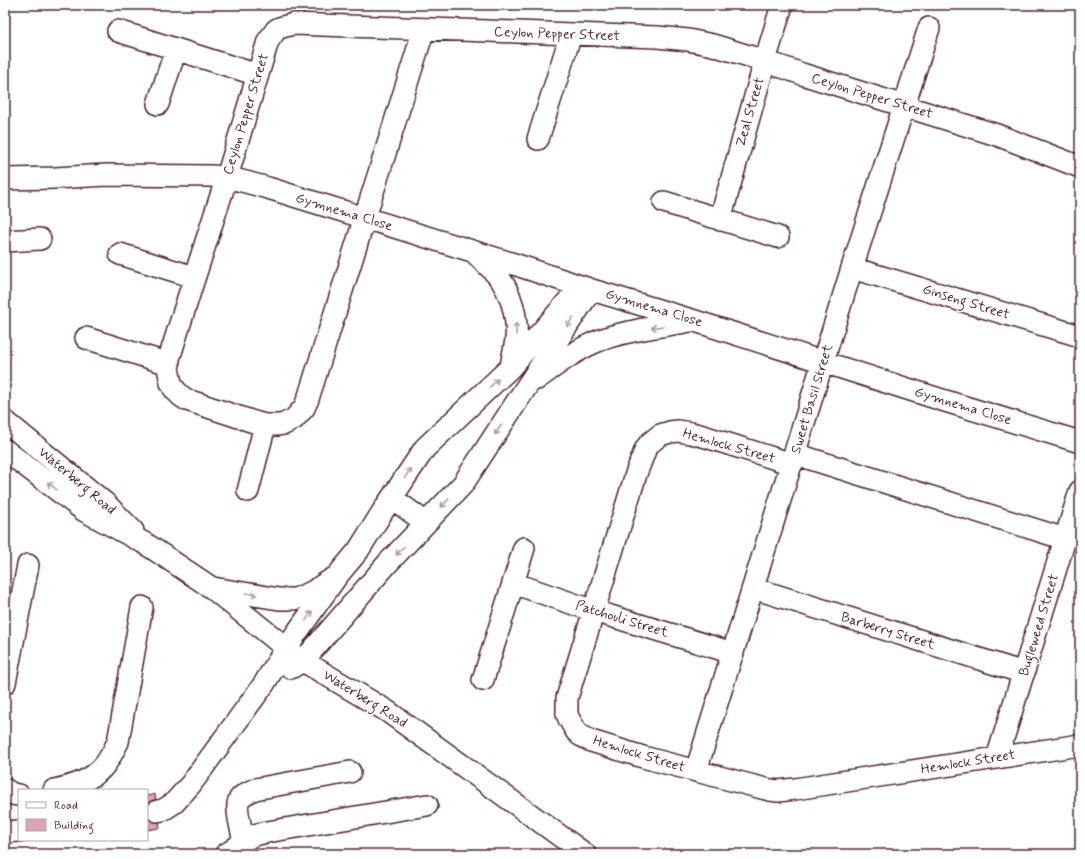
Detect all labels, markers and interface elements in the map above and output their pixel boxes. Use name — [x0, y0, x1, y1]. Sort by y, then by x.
street label: Ceylon Pepper Street — [494, 23, 621, 45]
street label: Ceylon Pepper Street — [219, 51, 273, 177]
street label: Ceylon Pepper Street — [809, 69, 935, 123]
street label: Zeal Street — [731, 75, 769, 149]
street label: Gymnema Close — [293, 189, 395, 235]
street label: Ginseng Street — [920, 280, 1012, 326]
street label: Gymnema Close — [603, 285, 705, 331]
one-way arrow — [566, 316, 574, 327]
one-way arrow — [512, 323, 519, 336]
one-way arrow — [650, 323, 663, 331]
street label: Sweet Basil Street — [787, 341, 837, 456]
one-way arrow — [489, 378, 499, 388]
street label: Gymnema Close — [912, 383, 1014, 429]
one-way arrow — [494, 424, 502, 435]
street label: Hemlock Street — [681, 424, 778, 468]
street label: Waterberg Road — [33, 443, 120, 520]
one-way arrow — [404, 468, 412, 479]
one-way arrow — [47, 482, 58, 490]
one-way arrow — [440, 498, 449, 508]
one-way arrow — [395, 546, 404, 556]
street label: Bugleweed Street — [1015, 571, 1065, 679]
one-way arrow — [244, 590, 257, 598]
street label: Patchouli Street — [573, 596, 671, 642]
street label: Barberry Street — [839, 608, 938, 654]
one-way arrow — [305, 611, 313, 622]
street label: Waterberg Road — [318, 666, 411, 734]
street label: Hemlock Street — [591, 731, 688, 777]
street label: Hemlock Street — [919, 746, 1017, 778]
legend — [18, 789, 148, 841]
text: Road — [54, 798, 78, 814]
text: Building — [54, 818, 94, 835]

